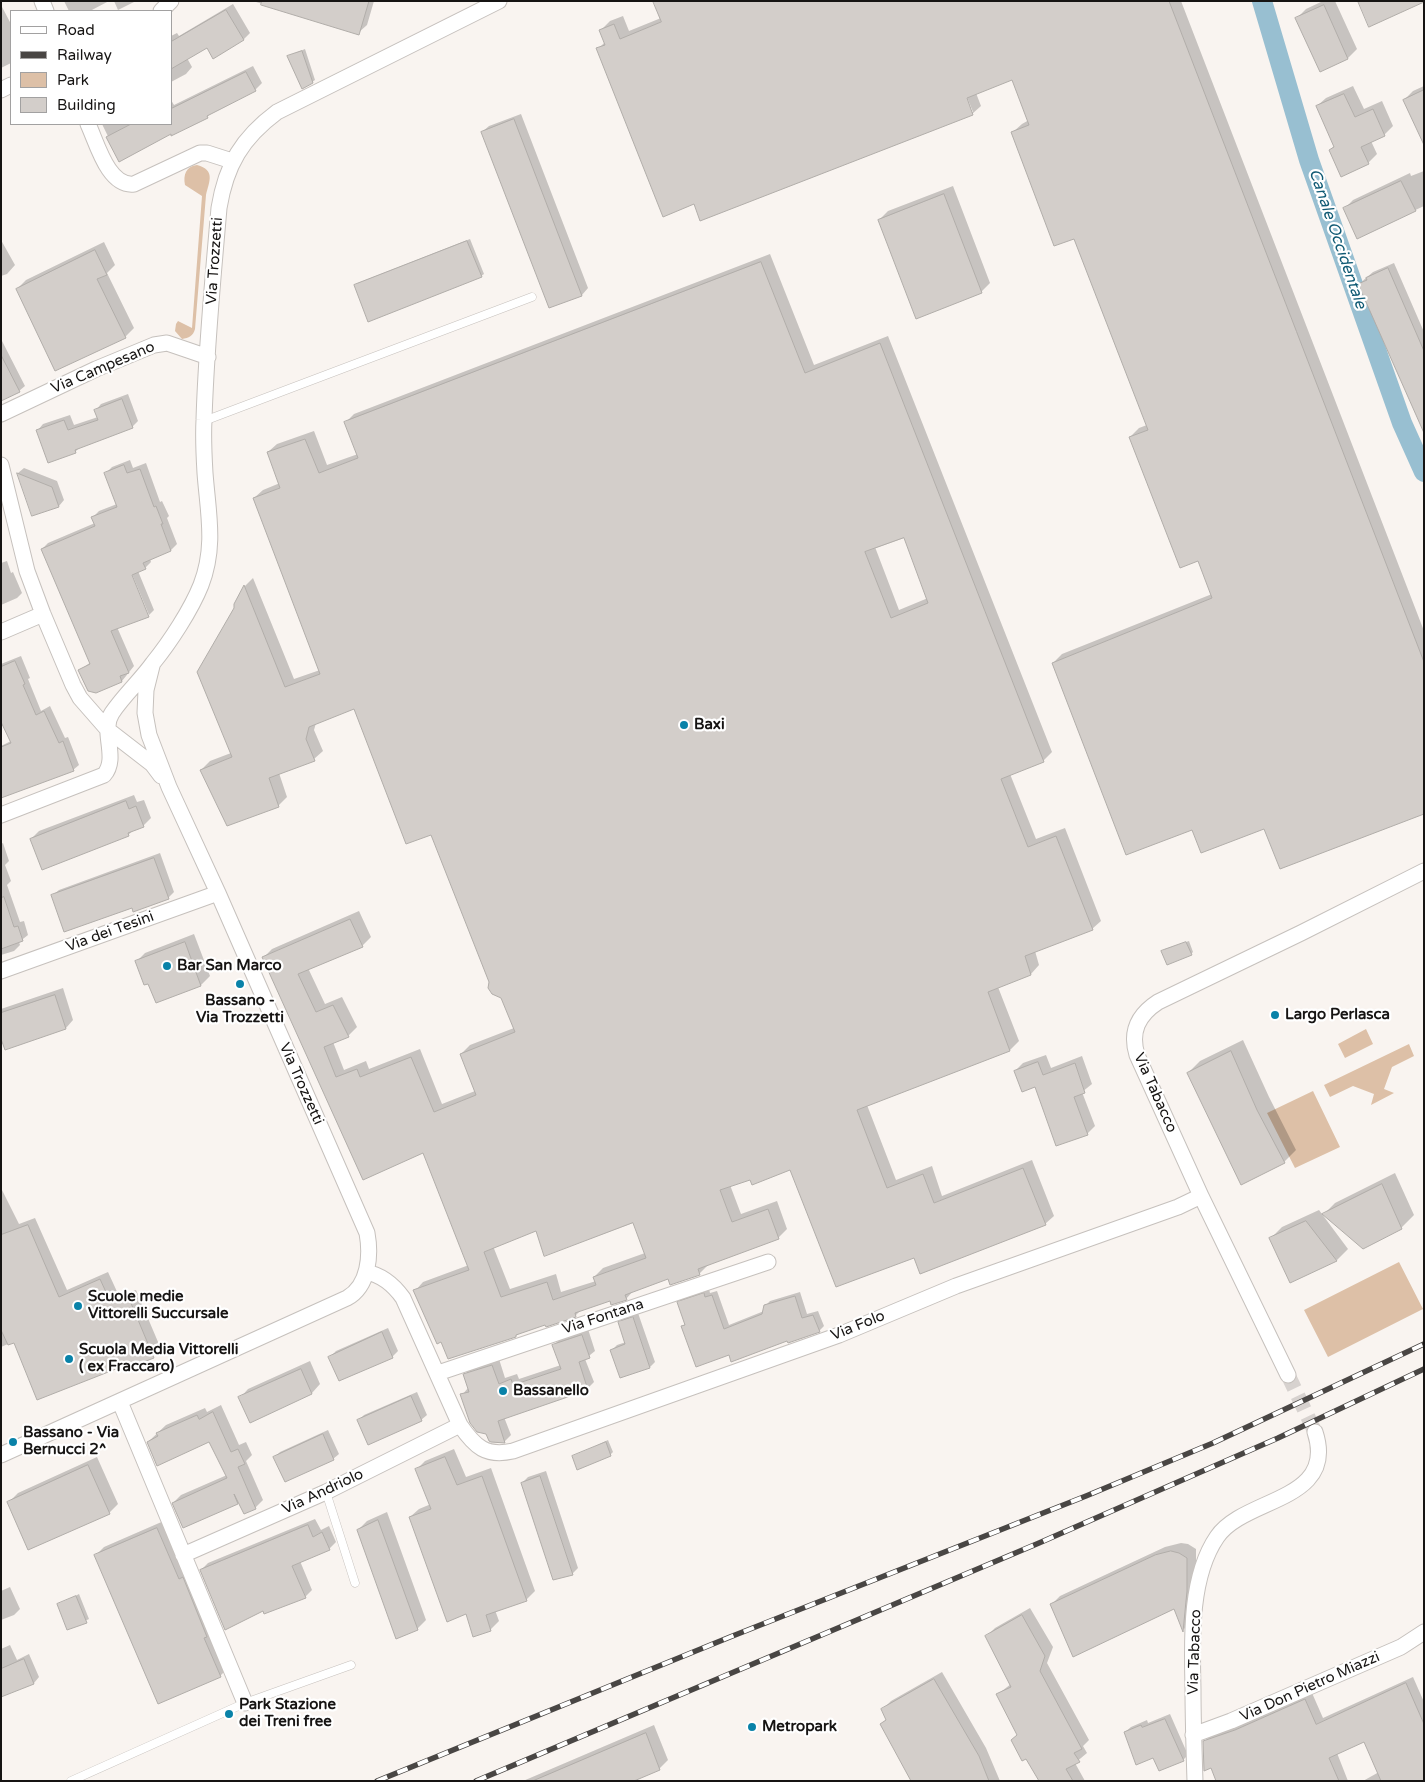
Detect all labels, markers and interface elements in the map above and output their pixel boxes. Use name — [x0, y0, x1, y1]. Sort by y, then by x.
legend — [10, 10, 172, 125]
text: Road — [57, 21, 95, 39]
text: Railway — [57, 46, 112, 64]
text: Park — [57, 71, 89, 89]
text: Building — [57, 96, 116, 114]
water label: Canale Occidentale — [1304, 167, 1370, 311]
street label: Via Trozzetti — [203, 217, 227, 305]
street label: Via Campesano — [48, 338, 158, 398]
place label: Baxi — [694, 716, 725, 734]
marker: Baxi — [678, 719, 690, 731]
street label: Via dei Tesini — [64, 908, 156, 956]
place label: Bar San Marco — [177, 957, 282, 975]
marker: Bar San Marco — [161, 960, 173, 972]
marker: Bassano - Via Trozzetti — [234, 978, 246, 990]
place label: Bassano - Via Trozzetti — [196, 992, 284, 1027]
place label: Largo Perlasca — [1285, 1006, 1390, 1024]
marker: Largo Perlasca — [1269, 1009, 1281, 1021]
street label: Via Trozzetti — [275, 1040, 327, 1128]
street label: Via Tabacco — [1129, 1050, 1181, 1136]
place label: Scuole medie Vittorelli Succursale — [88, 1288, 228, 1323]
street label: Via Fontana — [560, 1295, 646, 1339]
marker: Scuole medie Vittorelli Succursale — [72, 1300, 84, 1312]
street label: Via Folo — [828, 1307, 888, 1345]
place label: Scuola Media Vittorelli ( ex Fraccaro) — [79, 1341, 239, 1376]
marker: Scuola Media Vittorelli ( ex Fraccaro) — [63, 1353, 75, 1365]
place label: Bassanello — [513, 1382, 589, 1400]
marker: Bassanello — [497, 1385, 509, 1397]
place label: Bassano - Via Bernucci 2^ — [23, 1424, 119, 1459]
marker: Bassano - Via Bernucci 2^ — [7, 1436, 19, 1448]
street label: Via Andriolo — [280, 1465, 366, 1519]
street label: Via Tabacco — [1185, 1609, 1205, 1695]
street label: Via Don Pietro Miazzi — [1237, 1648, 1383, 1726]
place label: Park Stazione dei Treni free — [239, 1696, 336, 1731]
marker: Park Stazione dei Treni free — [223, 1708, 235, 1720]
place label: Metropark — [762, 1718, 837, 1736]
marker: Metropark — [746, 1721, 758, 1733]

